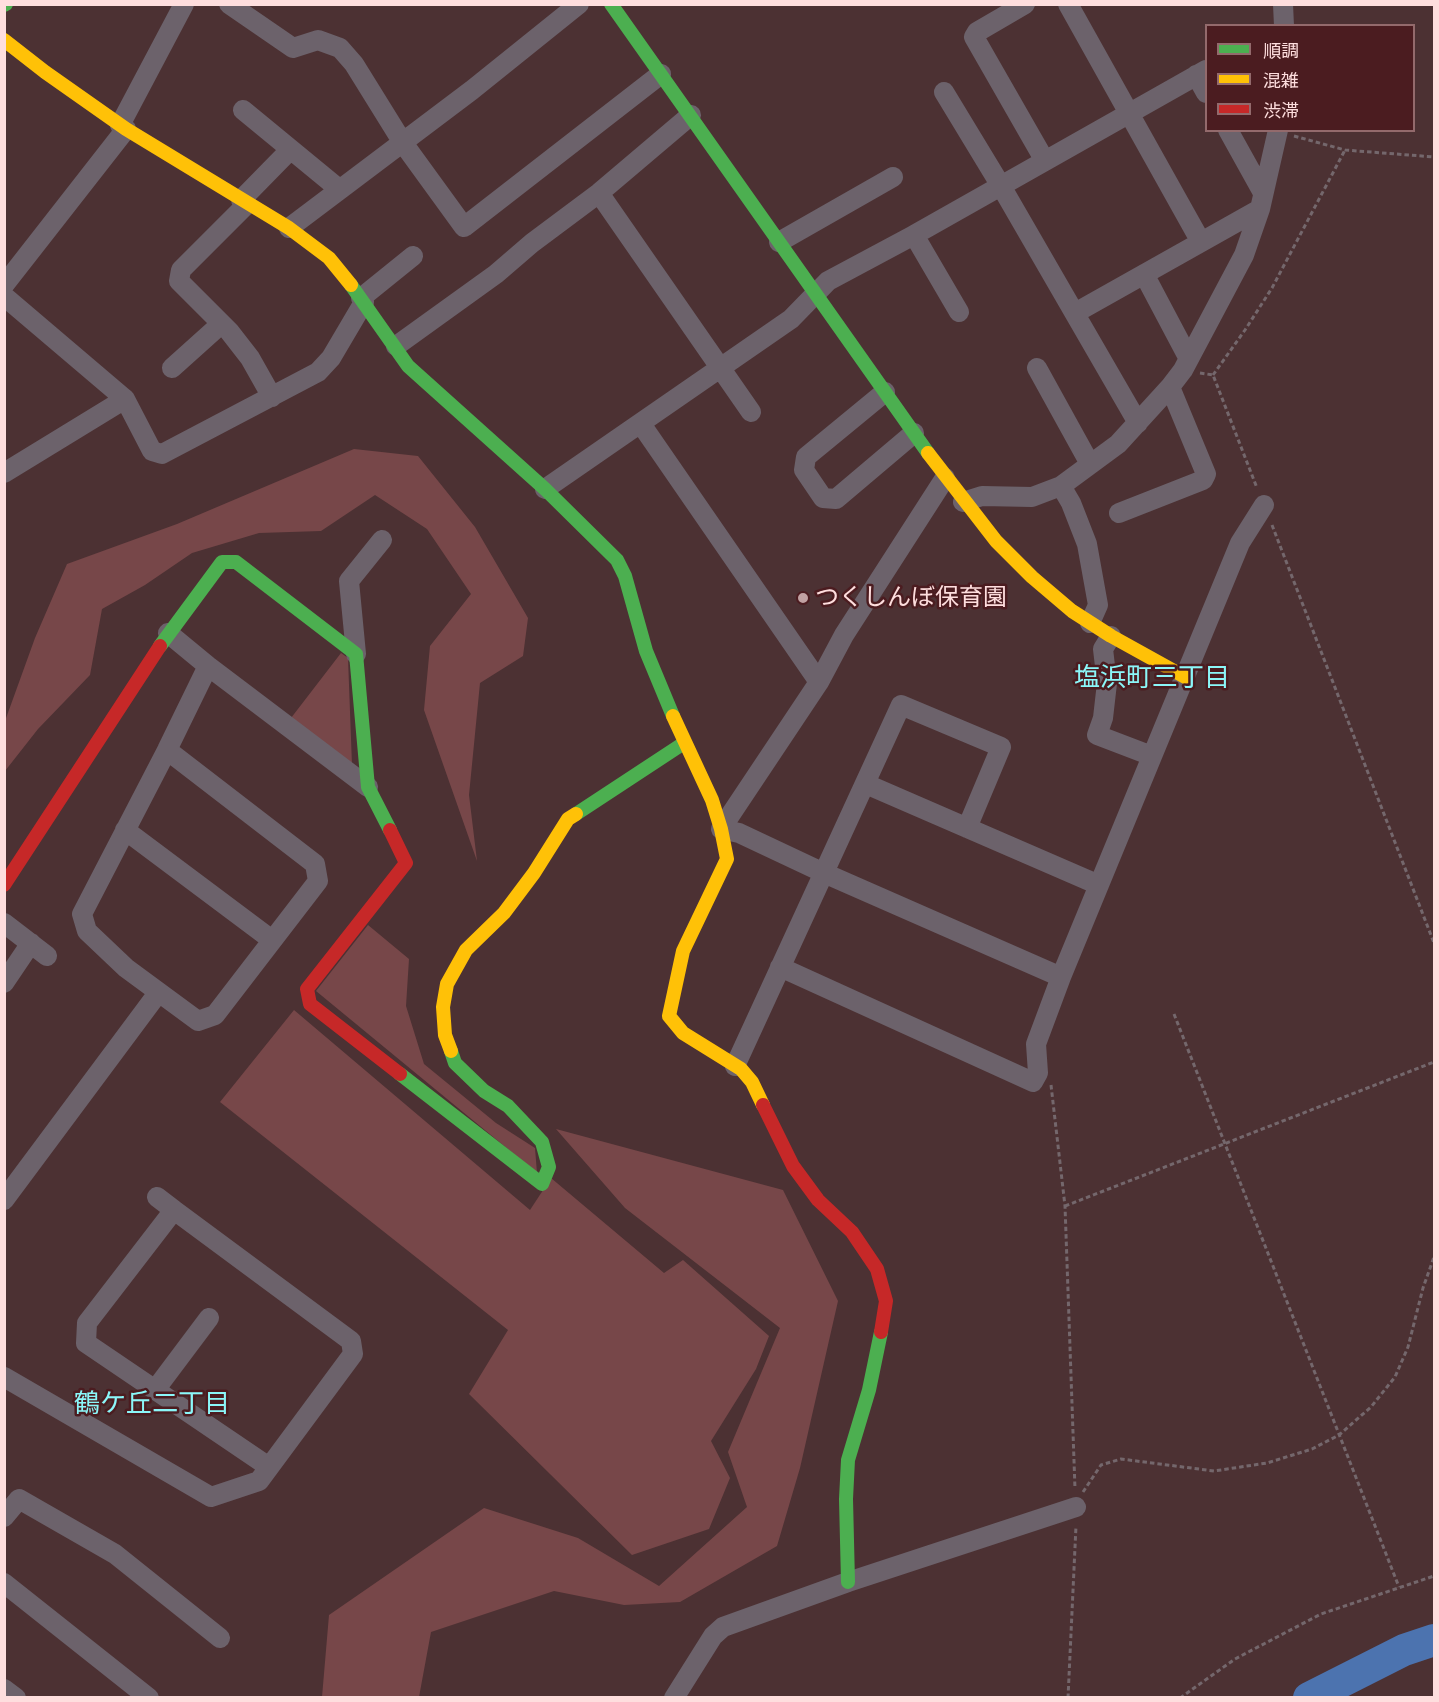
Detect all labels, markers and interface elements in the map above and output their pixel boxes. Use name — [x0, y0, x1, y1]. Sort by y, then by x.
legend — [1205, 24, 1415, 132]
text: 順調 — [1263, 43, 1299, 61]
text: 混雑 — [1263, 73, 1299, 91]
text: 渋滞 — [1263, 103, 1299, 121]
place label: つくしんぼ保育園 — [815, 584, 1007, 612]
marker: つくしんぼ保育園 — [796, 591, 810, 605]
district label: 塩浜町三丁目 — [1074, 662, 1230, 694]
district label: 鶴ケ丘二丁目 — [74, 1388, 230, 1420]

